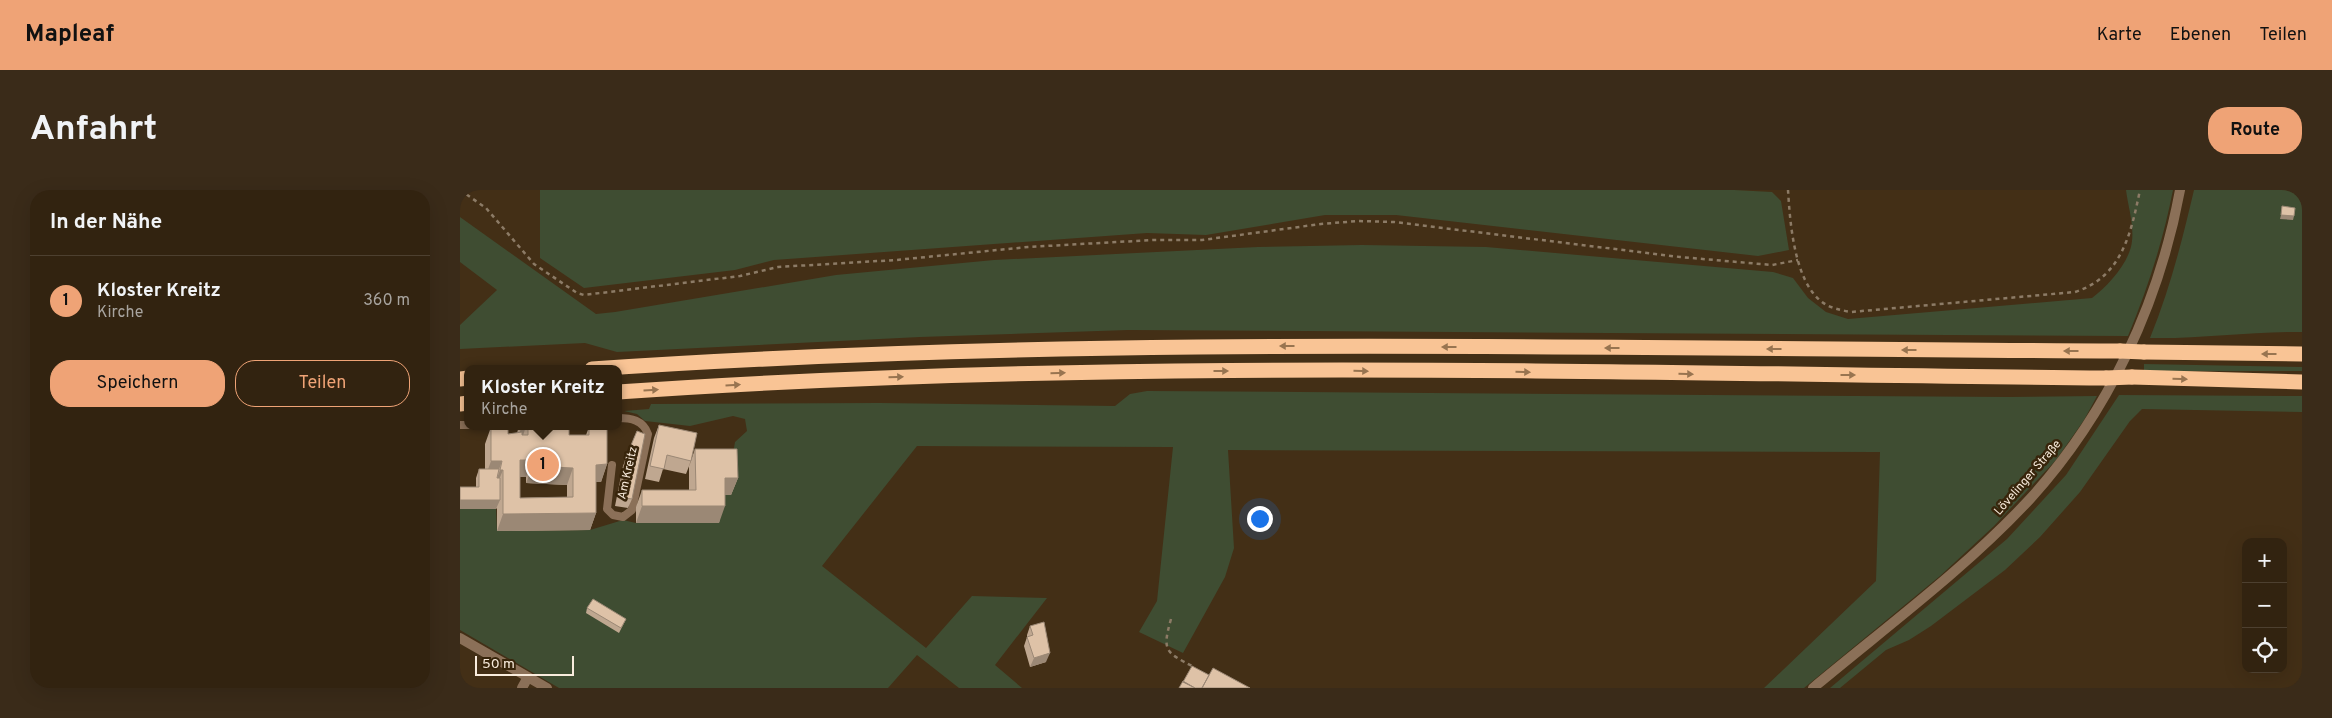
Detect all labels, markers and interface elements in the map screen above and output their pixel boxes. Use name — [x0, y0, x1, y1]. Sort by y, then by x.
text: Mapleaf — [25, 20, 114, 50]
text: Karte — [2097, 24, 2142, 47]
text: Ebenen — [2170, 24, 2231, 47]
text: Teilen — [2259, 24, 2307, 47]
button: Route — [2208, 107, 2302, 154]
text: Anfahrt — [30, 108, 157, 152]
text: In der Nähe — [50, 209, 162, 236]
text: Kloster Kreitz — [97, 279, 221, 303]
text: 1 — [63, 291, 69, 311]
text: 360 m — [363, 291, 410, 311]
text: Kirche — [97, 303, 143, 323]
one-way arrow — [1279, 342, 1295, 350]
one-way arrow — [1441, 343, 1457, 351]
one-way arrow — [1604, 344, 1620, 352]
one-way arrow — [1766, 345, 1782, 353]
one-way arrow — [1901, 346, 1917, 354]
one-way arrow — [2063, 347, 2079, 355]
one-way arrow — [2261, 350, 2277, 358]
button: Speichern — [50, 360, 225, 407]
button: Teilen — [235, 360, 410, 407]
popup — [464, 365, 622, 430]
one-way arrow — [1213, 367, 1229, 375]
one-way arrow — [1353, 367, 1369, 375]
one-way arrow — [1050, 369, 1066, 377]
one-way arrow — [1516, 369, 1532, 377]
one-way arrow — [1678, 370, 1694, 378]
one-way arrow — [1841, 372, 1857, 380]
one-way arrow — [888, 373, 904, 381]
one-way arrow — [2173, 375, 2189, 383]
text: Kloster Kreitz — [481, 376, 605, 400]
one-way arrow — [726, 380, 742, 388]
one-way arrow — [644, 385, 660, 393]
text: Kirche — [481, 400, 527, 420]
street label: Lövelinger Straße — [1991, 437, 2065, 519]
street label: Am Kreitz — [614, 445, 642, 501]
pin: 1 — [527, 446, 559, 484]
your location — [1247, 506, 1273, 532]
map controls — [2242, 538, 2287, 673]
button: + — [2242, 538, 2287, 583]
button: − — [2242, 583, 2287, 628]
button: locate — [2242, 628, 2287, 673]
scale bar — [475, 653, 574, 676]
text: 50 m — [482, 656, 515, 673]

